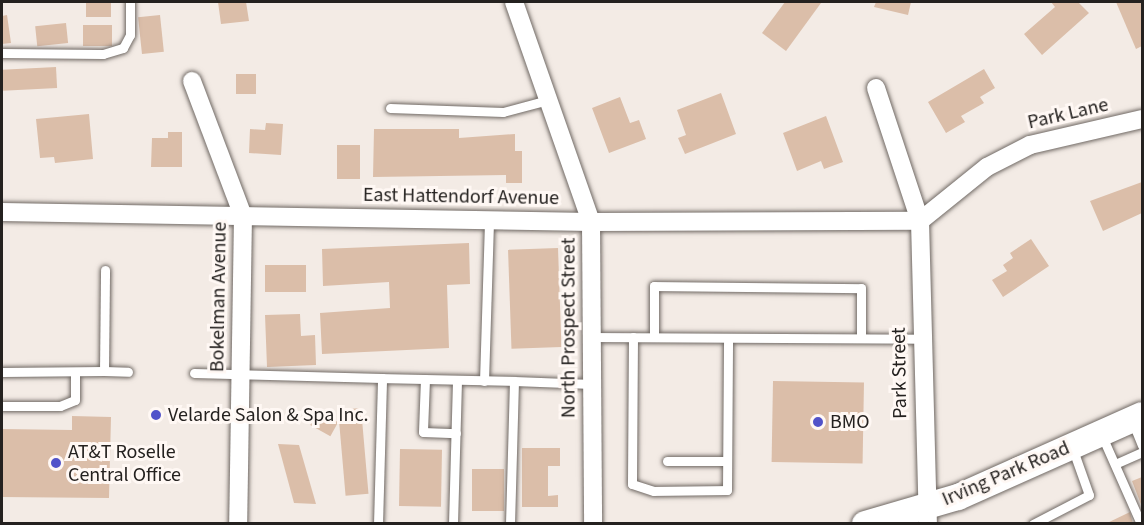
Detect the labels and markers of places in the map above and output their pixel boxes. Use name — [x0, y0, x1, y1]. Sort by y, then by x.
place label: Velarde Salon & Spa Inc. — [168, 403, 369, 427]
marker: Velarde Salon & Spa Inc. — [149, 408, 163, 422]
place label: BMO — [830, 410, 870, 434]
marker: BMO — [811, 415, 825, 429]
place label: AT&T Roselle Central Office — [68, 440, 181, 487]
marker: AT&T Roselle Central Office — [49, 456, 63, 470]

